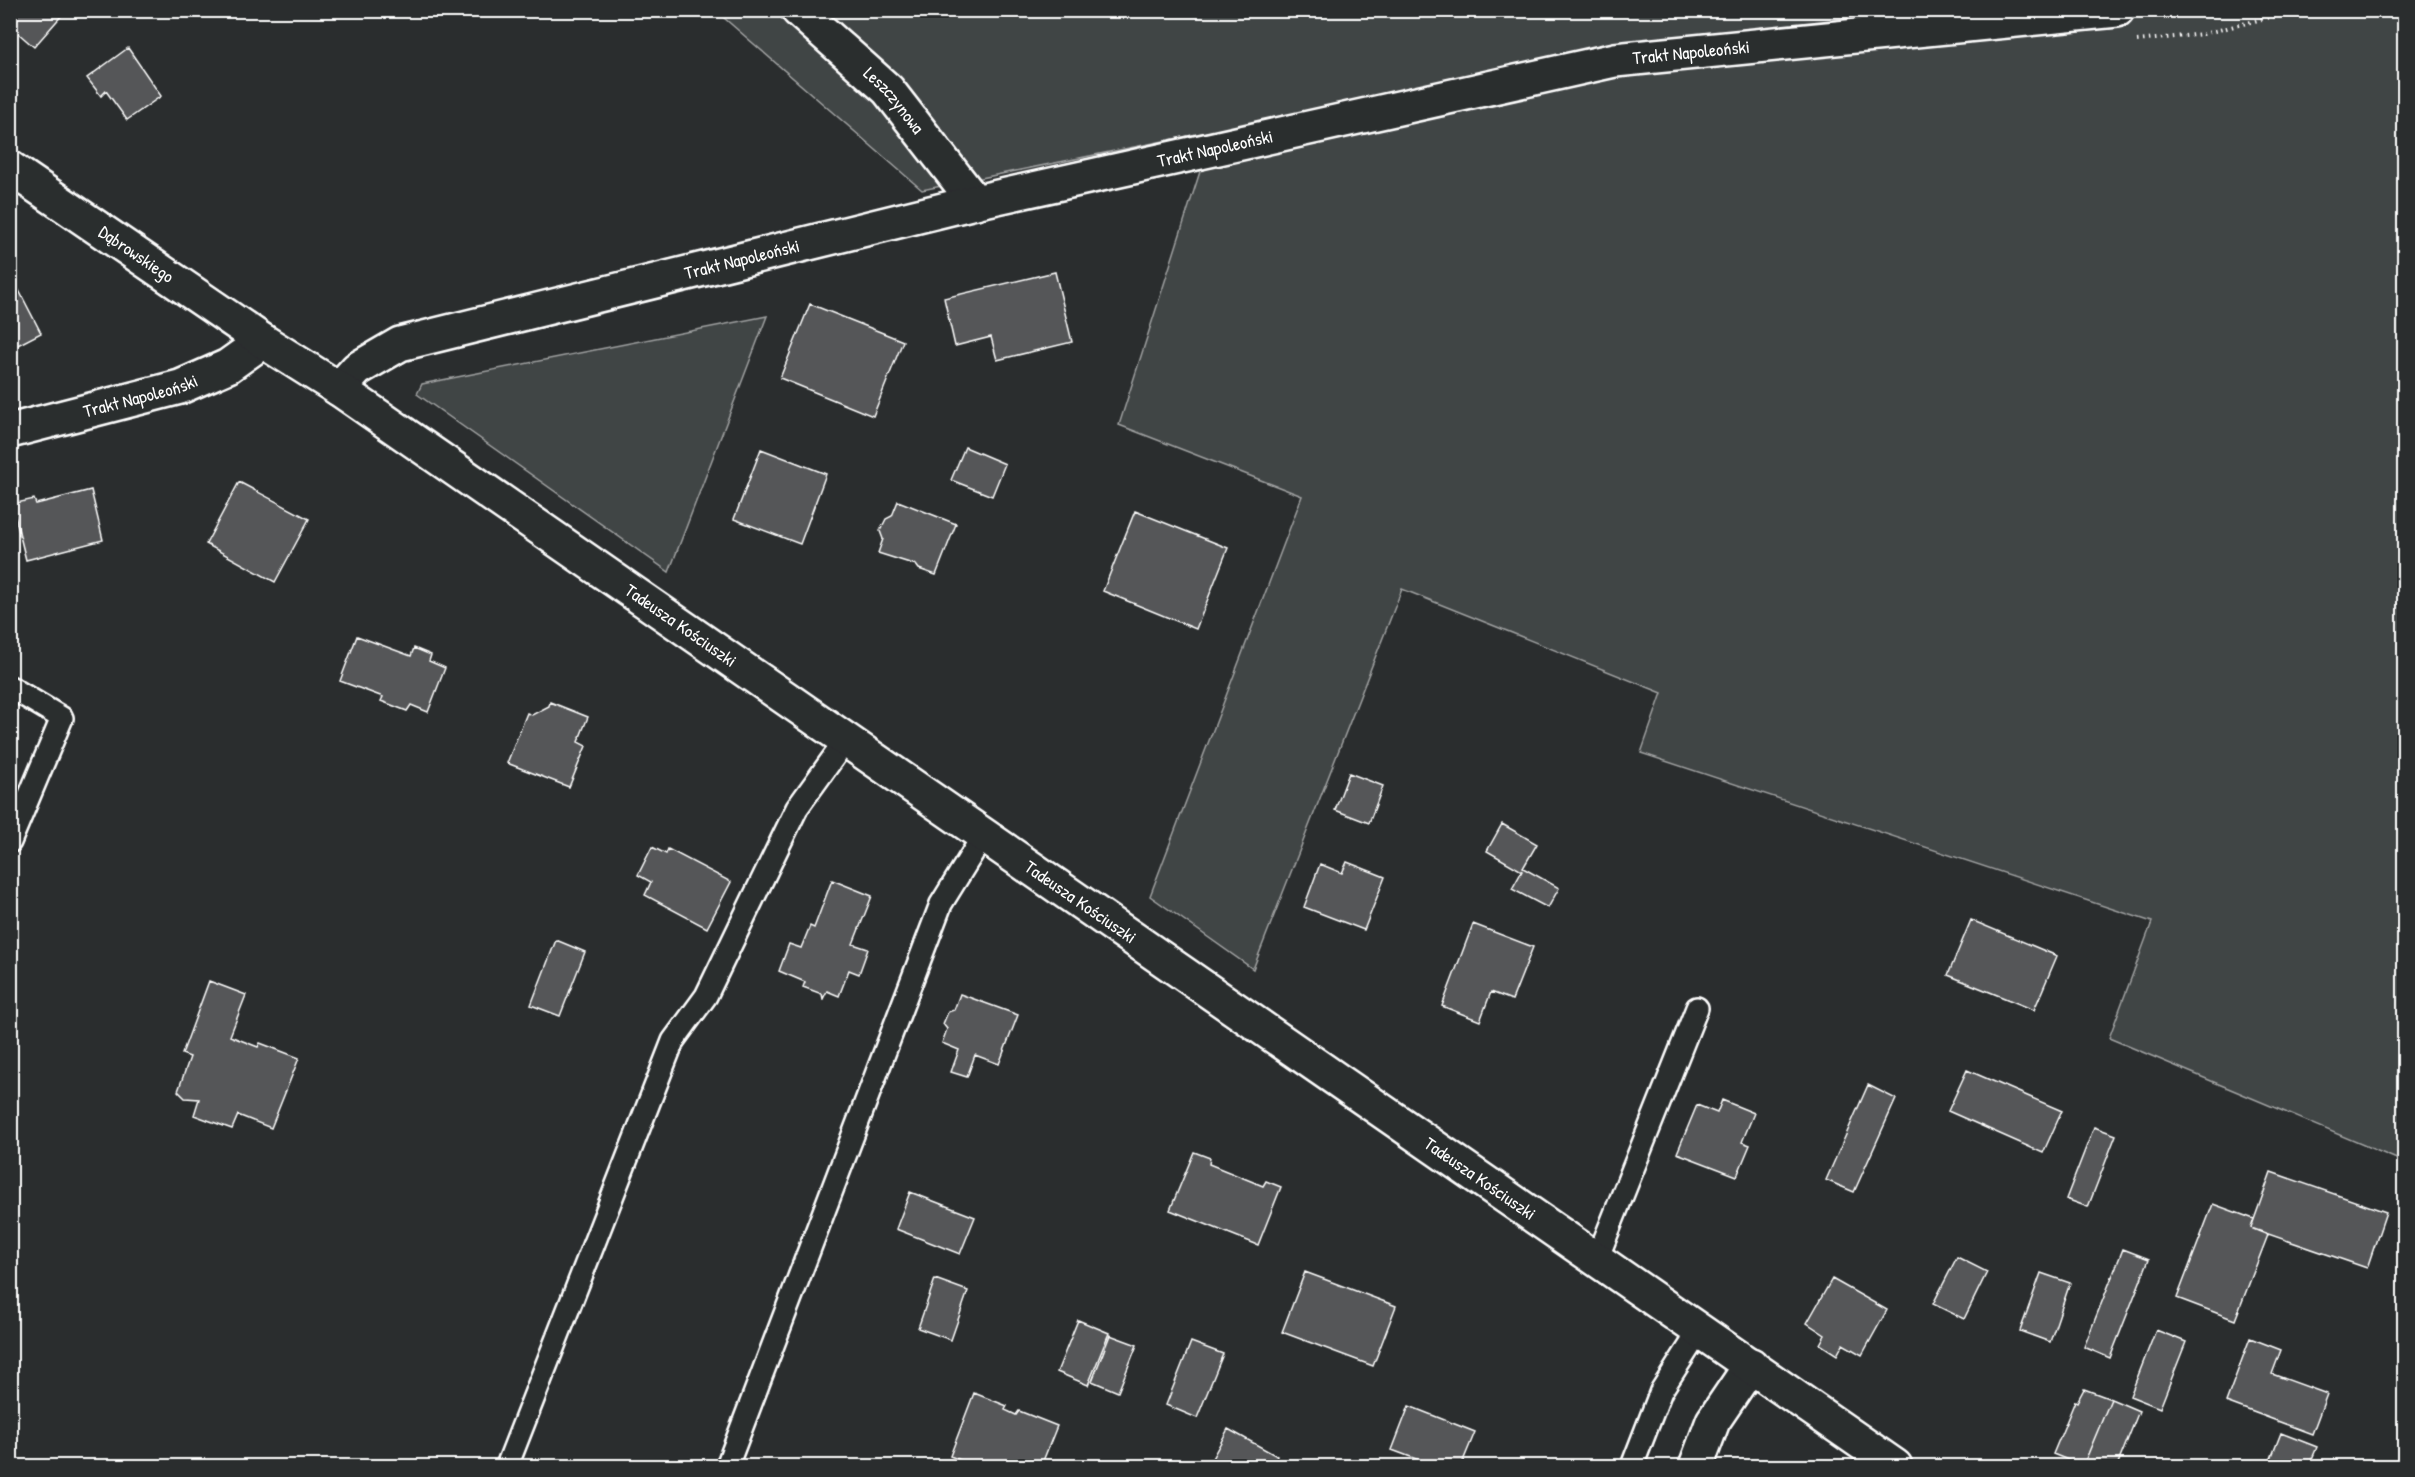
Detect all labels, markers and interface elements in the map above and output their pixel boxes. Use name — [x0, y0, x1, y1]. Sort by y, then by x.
street label: Trakt Napoleoński — [1631, 34, 1751, 70]
street label: Leszczynowa — [858, 61, 930, 139]
street label: Trakt Napoleoński — [1155, 123, 1275, 173]
street label: Dąbrowskiego — [94, 219, 179, 289]
street label: Trakt Napoleoński — [682, 233, 802, 285]
street label: Trakt Napoleoński — [80, 368, 202, 424]
street label: Tadeusza Kościuszki — [620, 578, 742, 673]
street label: Tadeusza Kościuszki — [1020, 854, 1142, 949]
street label: Tadeusza Kościuszki — [1419, 1131, 1541, 1226]

